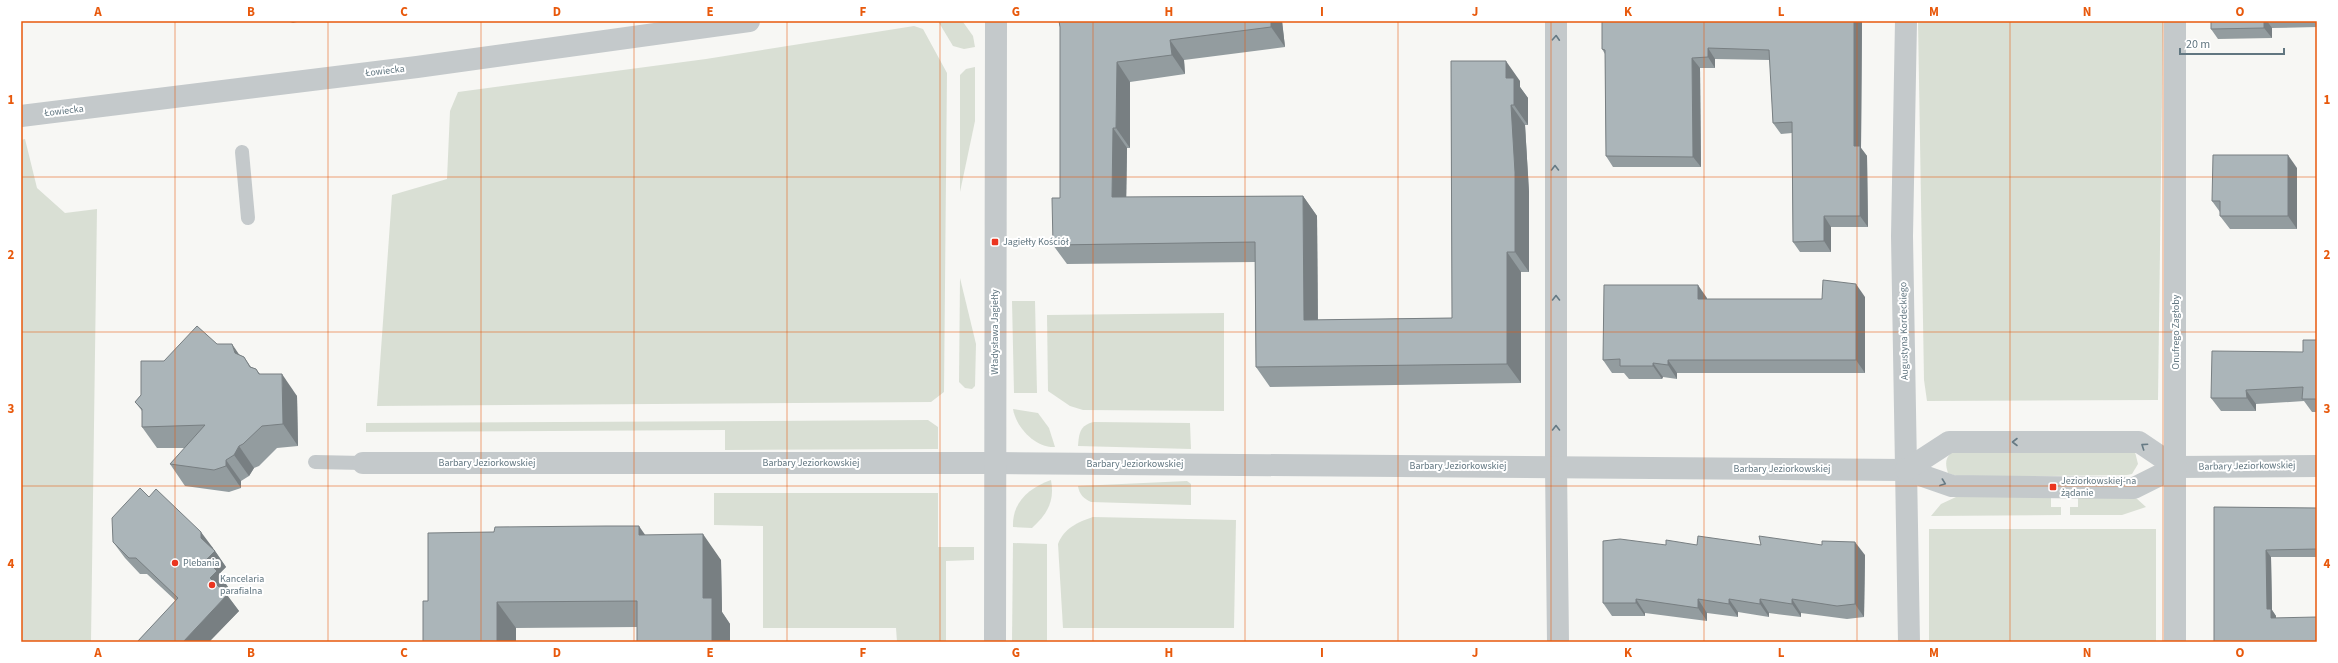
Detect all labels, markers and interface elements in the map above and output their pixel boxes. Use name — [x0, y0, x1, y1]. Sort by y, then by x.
text: A — [93, 3, 102, 21]
text: B — [247, 3, 255, 21]
text: C — [400, 3, 408, 21]
text: D — [553, 3, 561, 21]
text: E — [706, 3, 714, 21]
text: F — [860, 3, 867, 21]
text: G — [1012, 3, 1020, 21]
text: H — [1165, 3, 1173, 21]
text: I — [1320, 3, 1324, 21]
text: J — [1472, 3, 1478, 21]
text: K — [1624, 3, 1633, 21]
text: L — [1778, 3, 1785, 21]
text: M — [1929, 3, 1939, 21]
text: N — [2083, 3, 2091, 21]
text: O — [2236, 3, 2245, 21]
scale bar — [2180, 30, 2284, 56]
one-way arrow — [1551, 35, 1560, 41]
text: 20 m — [2186, 36, 2210, 53]
street label: Łowiecka — [364, 62, 405, 80]
text: 1 — [8, 91, 15, 109]
text: 1 — [2324, 91, 2331, 109]
street label: Łowiecka — [43, 102, 84, 120]
one-way arrow — [1551, 165, 1559, 171]
place label: Jagiełły Kościół — [1003, 235, 1069, 249]
marker: Jagiełły Kościół — [990, 237, 1000, 247]
text: 2 — [8, 246, 15, 264]
text: 2 — [2324, 246, 2331, 264]
street label: Augustyna Kordeckiego — [1896, 282, 1912, 380]
street label: Władysława Jagiełły — [988, 289, 1002, 375]
street label: Onufrego Zagłoby — [2169, 294, 2183, 369]
one-way arrow — [1552, 295, 1560, 301]
text: 3 — [8, 400, 15, 418]
text: 3 — [2324, 400, 2331, 418]
one-way arrow — [1552, 425, 1560, 431]
one-way arrow — [2012, 438, 2018, 446]
one-way arrow — [2141, 443, 2148, 450]
street label: Barbary Jeziorkowskiej — [439, 456, 535, 470]
street label: Barbary Jeziorkowskiej — [763, 456, 859, 470]
street label: Barbary Jeziorkowskiej — [1087, 457, 1183, 471]
street label: Barbary Jeziorkowskiej — [2198, 458, 2296, 474]
street label: Barbary Jeziorkowskiej — [1410, 459, 1506, 473]
street label: Barbary Jeziorkowskiej — [1734, 462, 1830, 476]
place label: Jeziorkowskiej-na żądanie — [2061, 474, 2136, 500]
one-way arrow — [1939, 478, 1946, 486]
marker: Jeziorkowskiej-na żądanie — [2048, 482, 2058, 492]
text: 4 — [8, 555, 15, 573]
text: 4 — [2324, 555, 2331, 573]
place label: Plebania — [183, 556, 220, 570]
marker: Plebania — [170, 558, 180, 568]
place label: Kancelaria parafialna — [220, 572, 264, 598]
marker: Kancelaria parafialna — [207, 580, 217, 590]
text: A — [93, 644, 102, 662]
text: B — [247, 644, 255, 662]
text: C — [400, 644, 408, 662]
text: D — [553, 644, 561, 662]
text: E — [706, 644, 714, 662]
text: F — [860, 644, 867, 662]
text: G — [1012, 644, 1020, 662]
text: H — [1165, 644, 1173, 662]
text: I — [1320, 644, 1324, 662]
text: J — [1472, 644, 1478, 662]
text: K — [1624, 644, 1633, 662]
text: L — [1778, 644, 1785, 662]
text: M — [1929, 644, 1939, 662]
text: N — [2083, 644, 2091, 662]
text: O — [2236, 644, 2245, 662]

